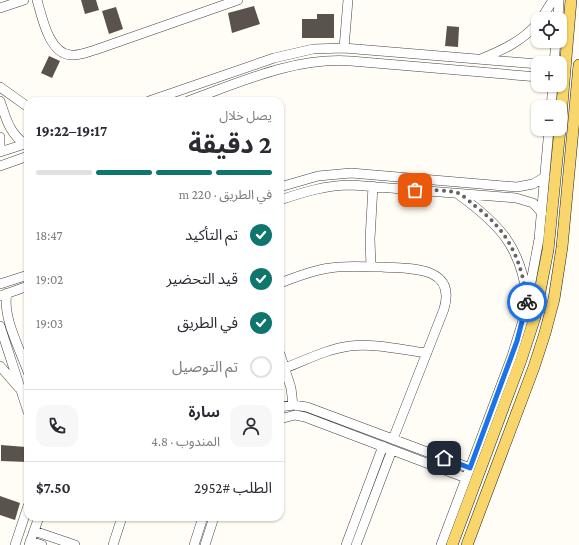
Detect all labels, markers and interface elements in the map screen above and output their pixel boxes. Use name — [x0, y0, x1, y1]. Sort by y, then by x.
map controls — [531, 12, 567, 136]
button: locate — [531, 12, 567, 48]
button: + — [531, 56, 567, 92]
button: − — [531, 100, 567, 136]
text: يصل خلال — [219, 108, 272, 123]
text: 19:17–19:22 — [36, 123, 107, 139]
text: 2 دقيقة — [188, 130, 272, 159]
pin — [398, 173, 432, 207]
icon: bag — [404, 179, 426, 201]
text: في الطريق · 220 m — [179, 187, 272, 202]
icon: check — [250, 224, 272, 246]
text: تم التأكيد — [185, 227, 238, 243]
text: 18:47 — [36, 228, 63, 243]
icon: check — [250, 268, 272, 290]
text: قيد التحضير — [167, 271, 238, 287]
text: 19:02 — [36, 272, 63, 287]
courier — [507, 282, 547, 322]
icon: bike — [516, 291, 538, 313]
icon: check — [250, 312, 272, 334]
text: في الطريق — [177, 315, 238, 331]
text: 19:03 — [36, 316, 63, 331]
text: تم التوصيل — [172, 359, 238, 375]
text: سارة — [188, 404, 220, 420]
button: phone — [36, 405, 78, 447]
button: person — [230, 405, 272, 447]
text: المندوب · 4.8 — [151, 434, 220, 449]
pin — [427, 441, 461, 475]
icon: home — [433, 447, 455, 469]
text: $7.50 — [36, 480, 71, 496]
text: الطلب #2952 — [194, 480, 272, 496]

